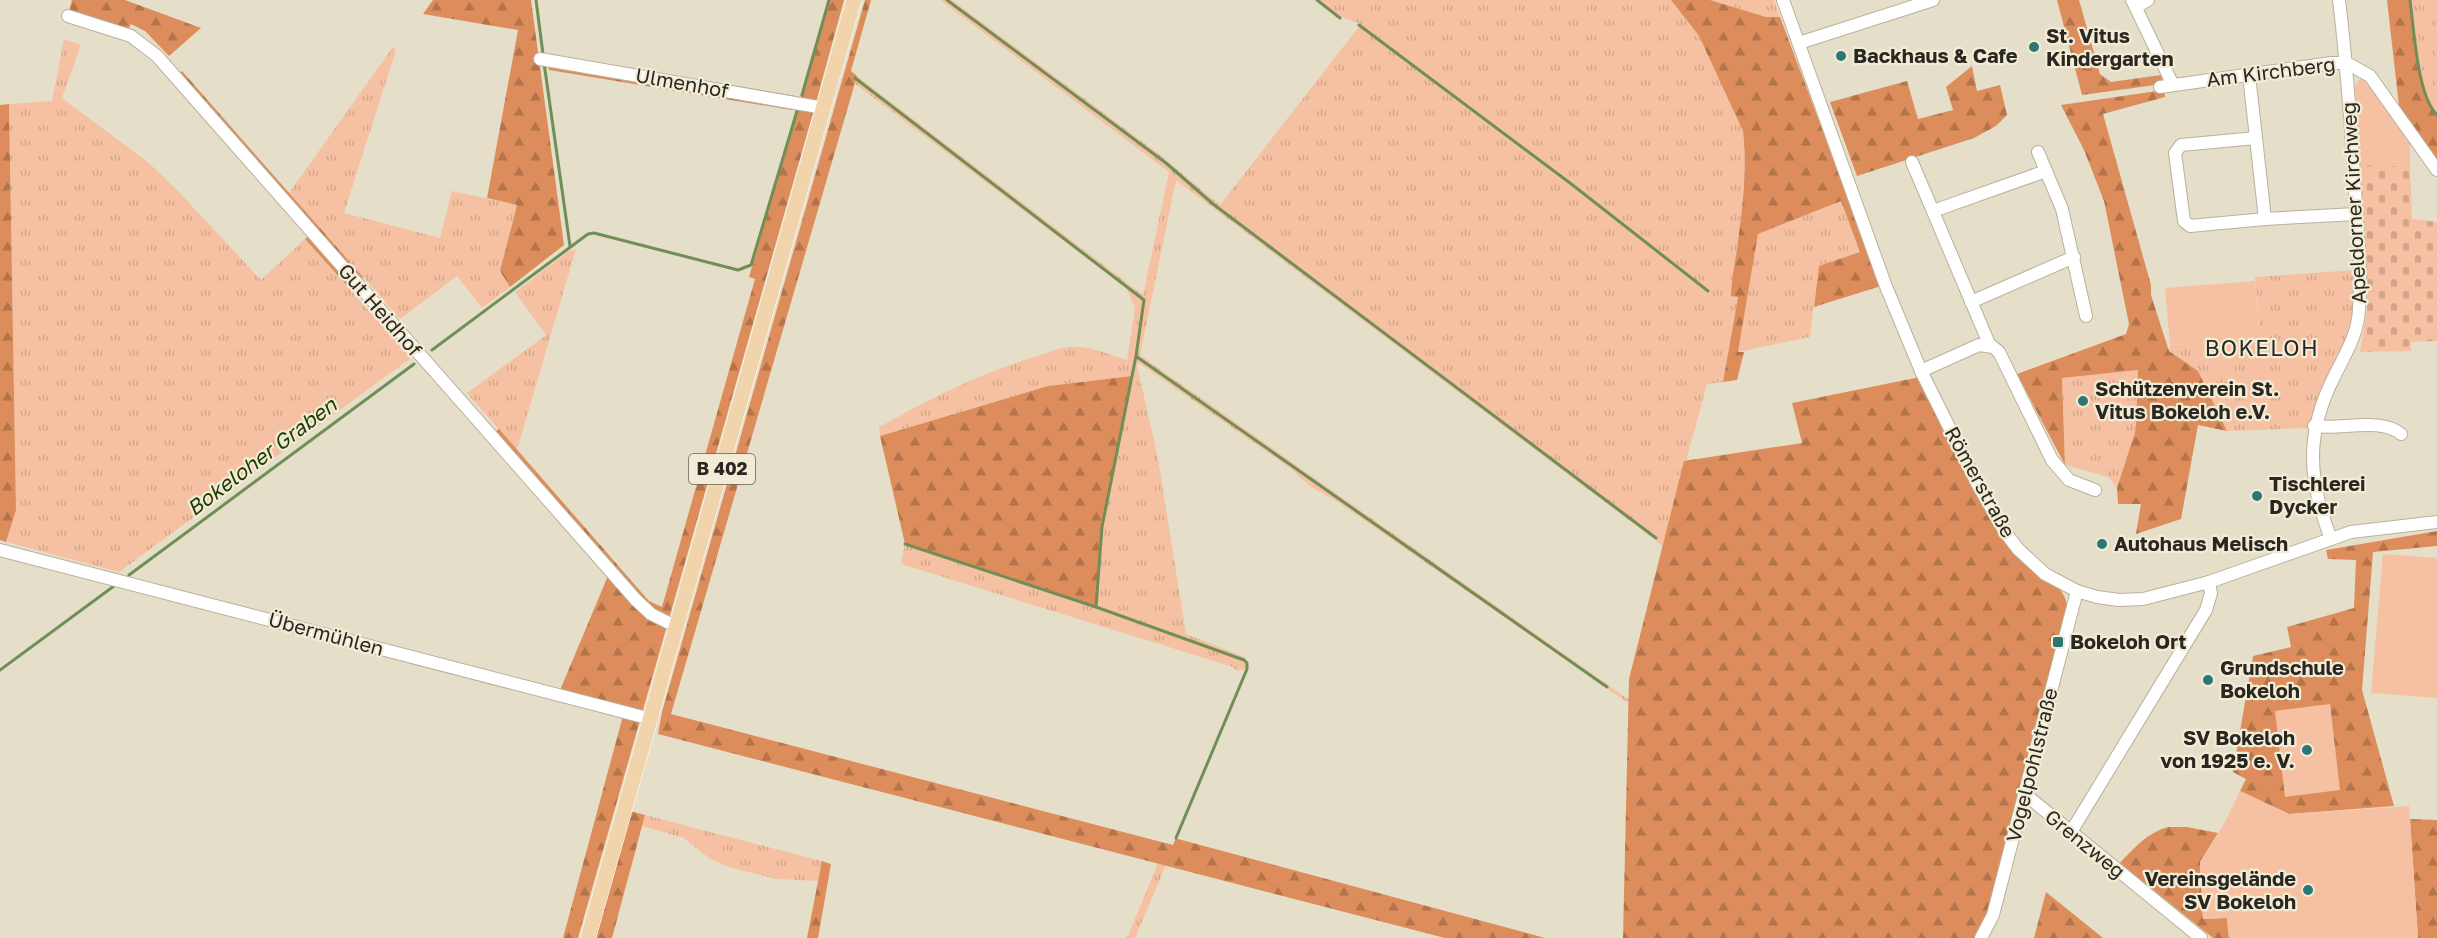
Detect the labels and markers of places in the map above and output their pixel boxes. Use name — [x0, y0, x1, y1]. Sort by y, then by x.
place label: St. Vitus Kindergarten — [2046, 23, 2174, 70]
marker: St. Vitus Kindergarten — [2027, 40, 2041, 54]
place label: Backhaus & Cafe — [1853, 43, 2018, 67]
marker: Backhaus & Cafe — [1834, 49, 1848, 63]
place label: Schützenverein St. Vitus Bokeloh e.V. — [2095, 376, 2279, 423]
marker: Schützenverein St. Vitus Bokeloh e.V. — [2076, 394, 2090, 408]
place label: Tischlerei Dycker — [2269, 471, 2365, 518]
marker: Tischlerei Dycker — [2250, 489, 2264, 503]
place label: Autohaus Melisch — [2114, 531, 2288, 555]
marker: Autohaus Melisch — [2095, 537, 2109, 551]
place label: Bokeloh Ort — [2070, 629, 2186, 653]
marker: Bokeloh Ort — [2051, 635, 2065, 649]
place label: Grundschule Bokeloh — [2220, 655, 2344, 702]
marker: Grundschule Bokeloh — [2201, 673, 2215, 687]
place label: SV Bokeloh von 1925 e. V. — [2160, 725, 2295, 772]
marker: SV Bokeloh von 1925 e. V. — [2300, 743, 2314, 757]
place label: Vereinsgelände SV Bokeloh — [2145, 866, 2296, 913]
marker: Vereinsgelände SV Bokeloh — [2301, 883, 2315, 897]

